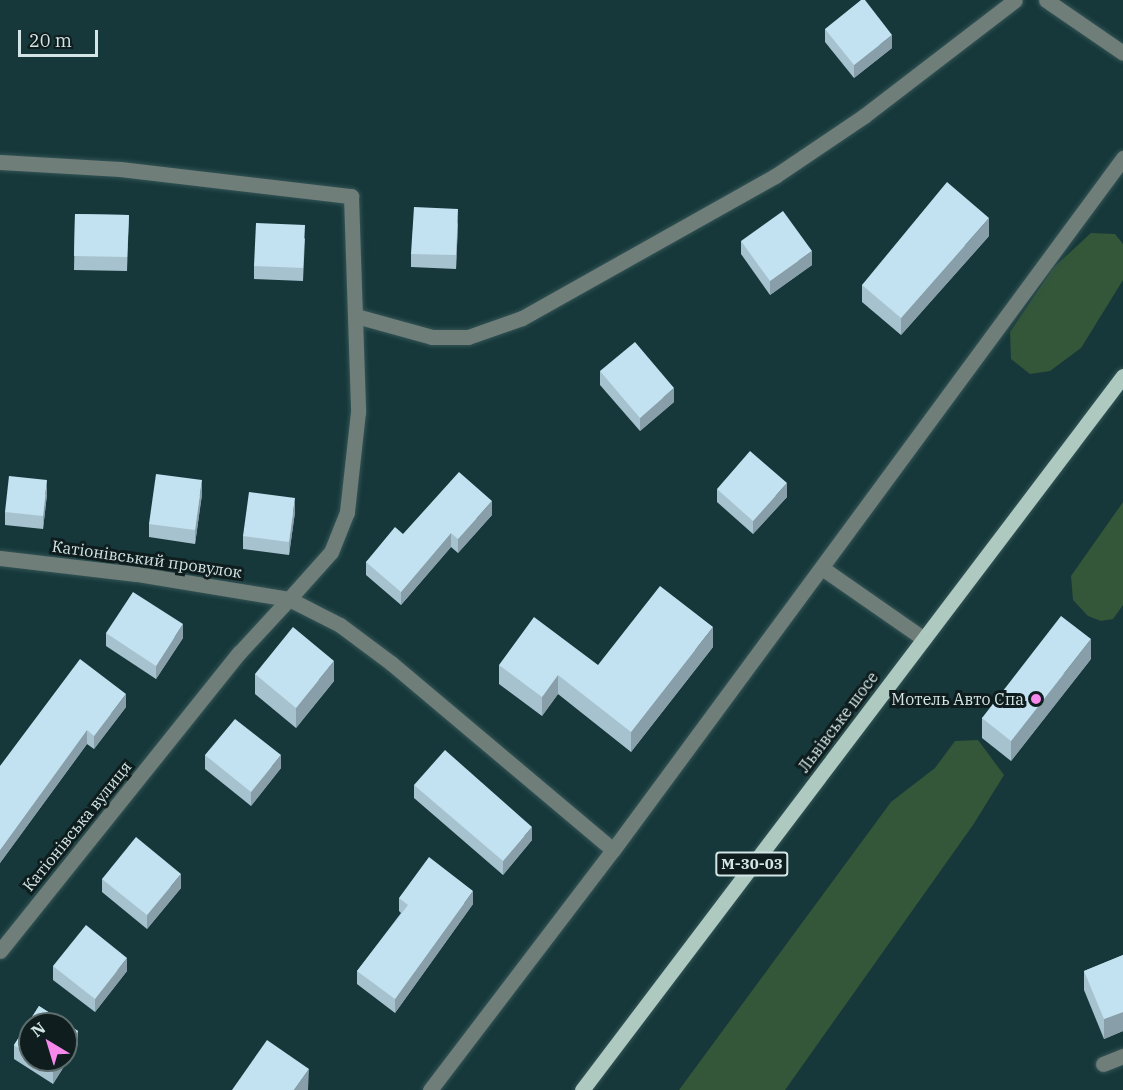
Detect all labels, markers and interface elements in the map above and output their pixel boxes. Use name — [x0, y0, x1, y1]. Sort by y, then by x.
scale bar — [21, 18, 100, 56]
text: 20 m — [29, 29, 72, 52]
street label: Катіонівський провулок — [51, 536, 243, 582]
street label: Львівське шосе — [794, 668, 882, 776]
place label: Мотель Авто Спа — [891, 689, 1024, 709]
marker: Мотель Авто Спа — [1029, 692, 1043, 706]
street label: Катіонівська вулиця — [19, 757, 135, 895]
road number: М-30-03 — [714, 852, 789, 876]
north arrow — [18, 1012, 78, 1072]
text: N — [27, 1018, 49, 1041]

